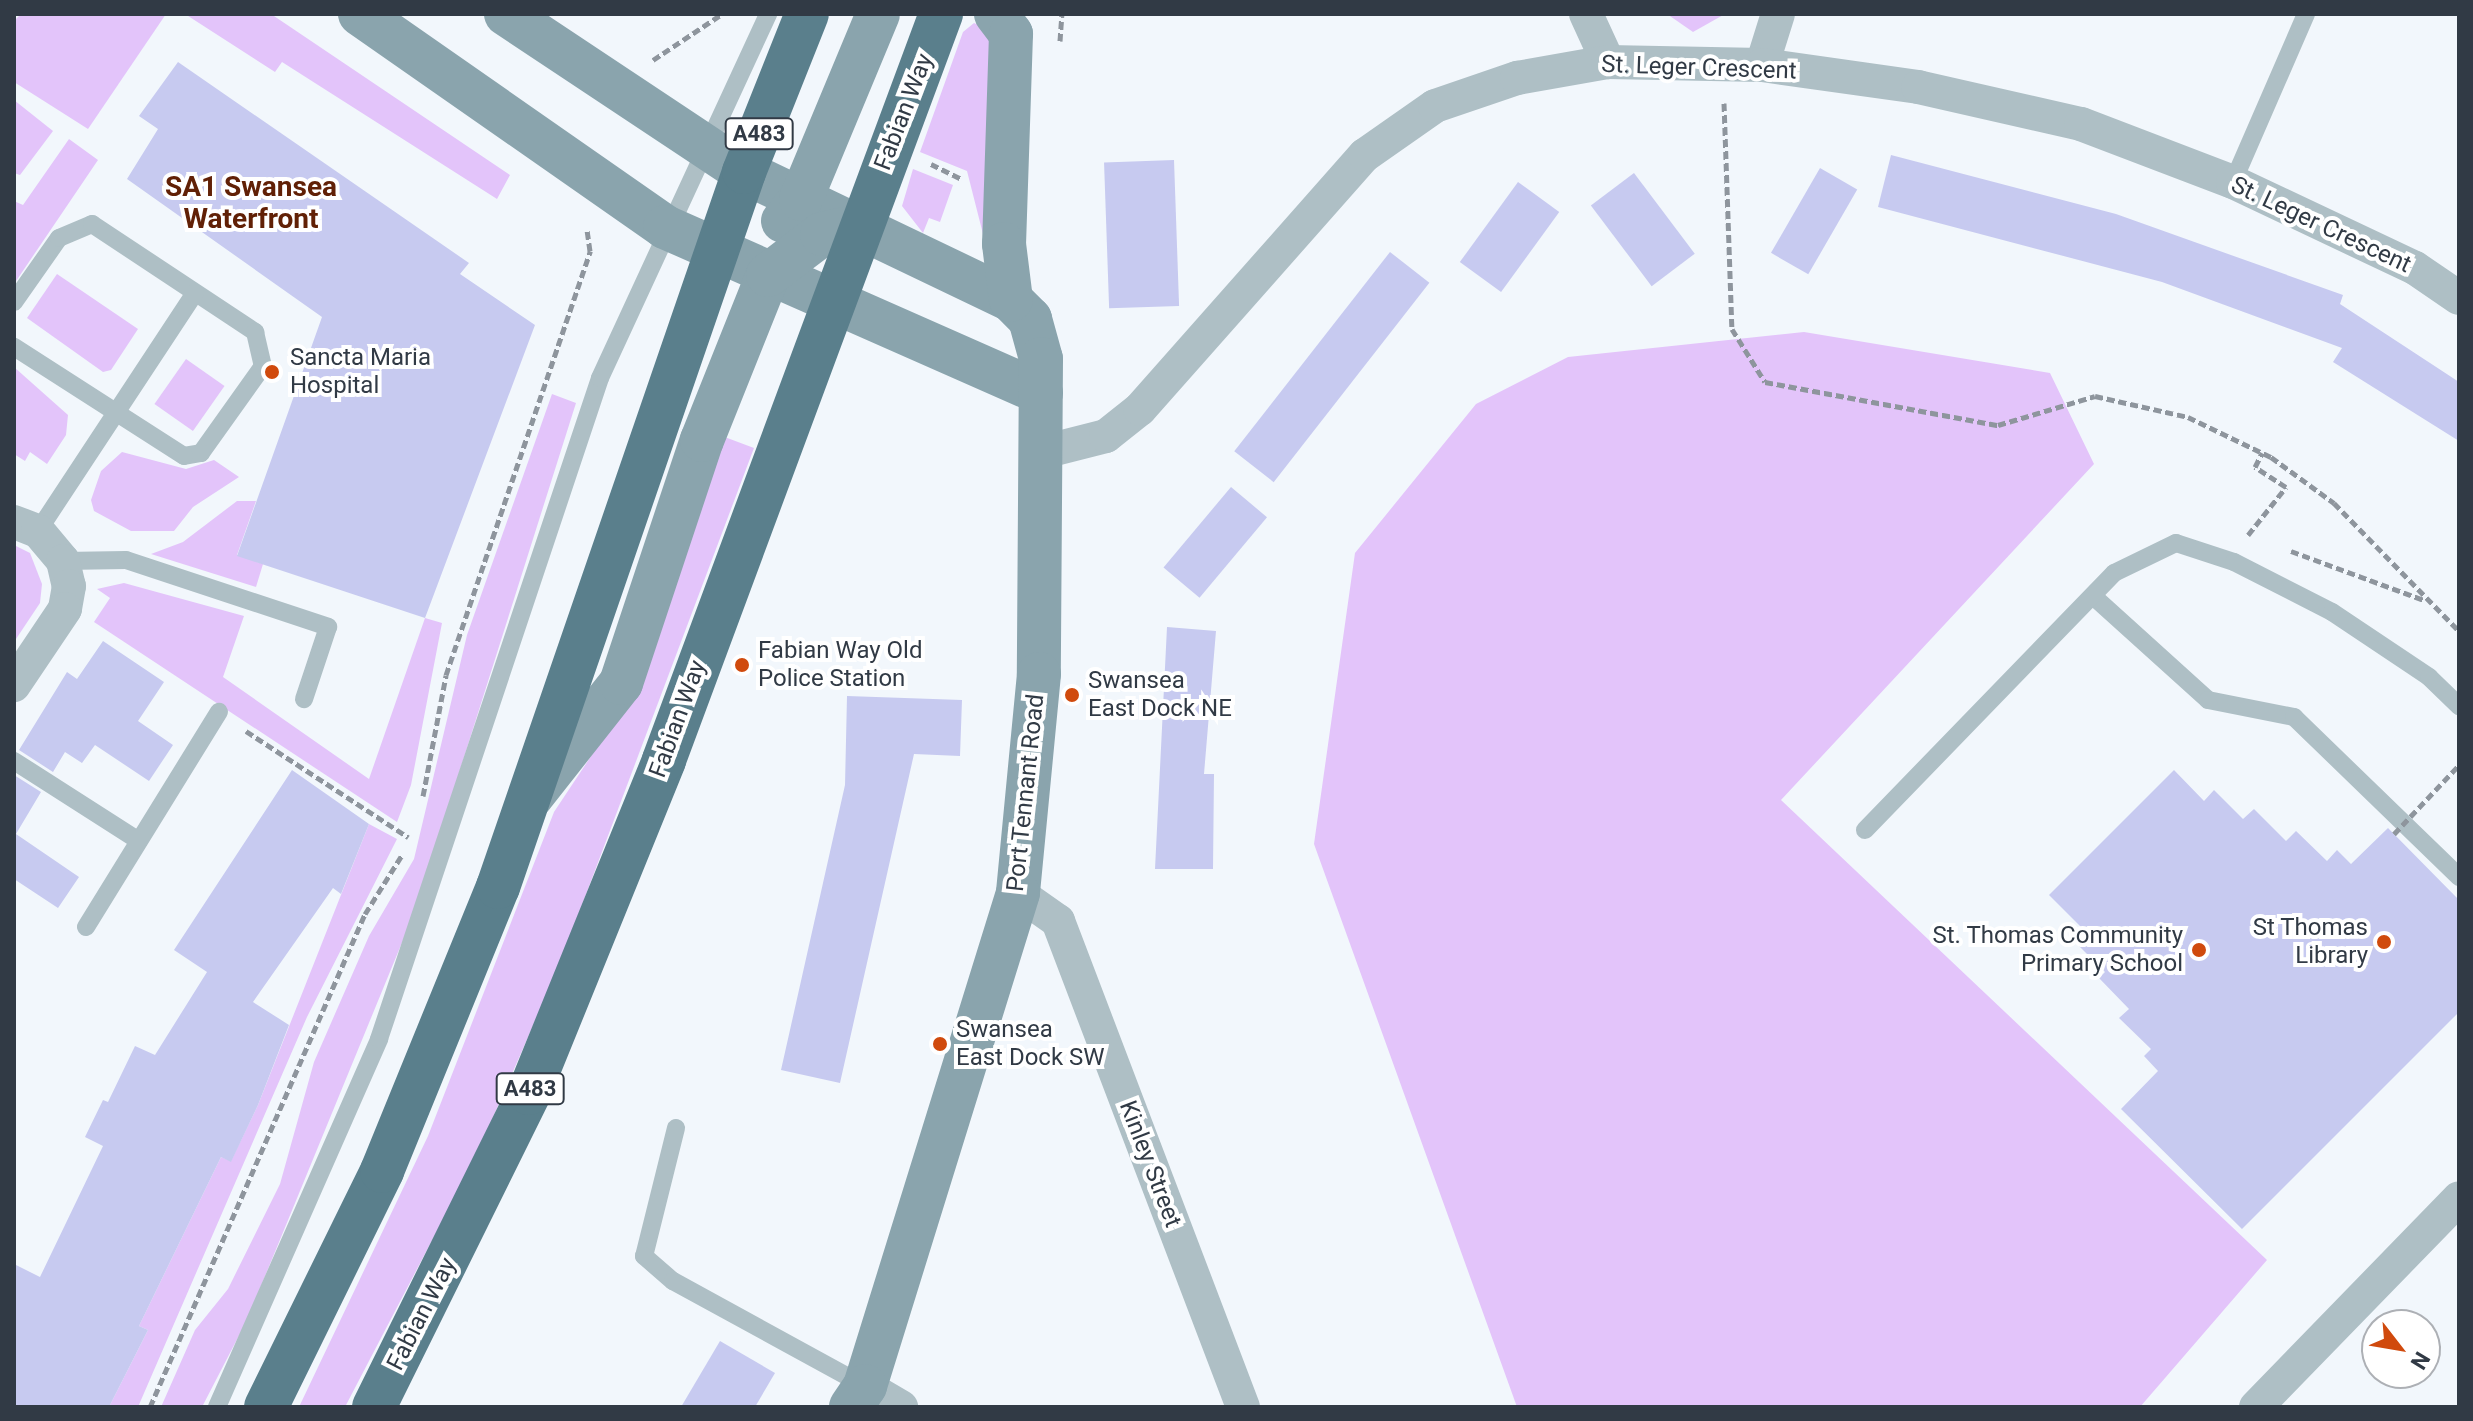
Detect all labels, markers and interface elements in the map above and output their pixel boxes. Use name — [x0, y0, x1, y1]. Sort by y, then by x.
street label: Fabian Way — [869, 50, 939, 174]
street label: St. Leger Crescent — [1601, 50, 1797, 86]
road number: A483 — [723, 116, 795, 152]
district label: SA1 Swansea Waterfront — [165, 170, 337, 236]
street label: St. Leger Crescent — [2226, 171, 2416, 279]
place label: Sancta Maria Hospital — [290, 344, 431, 400]
marker: Sancta Maria Hospital — [261, 361, 283, 383]
place label: Fabian Way Old Police Station — [758, 637, 922, 693]
street label: Fabian Way — [643, 656, 713, 782]
marker: Fabian Way Old Police Station — [733, 656, 751, 674]
place label: Swansea East Dock NE — [1088, 667, 1232, 723]
marker: Swansea East Dock NE — [1063, 686, 1081, 704]
street label: Port Tennant Road — [1001, 693, 1051, 893]
place label: St Thomas Library — [2252, 914, 2368, 970]
place label: St. Thomas Community Primary School — [1932, 922, 2183, 978]
marker: St Thomas Library — [2375, 933, 2393, 951]
marker: St. Thomas Community Primary School — [2190, 941, 2208, 959]
place label: Swansea East Dock SW — [956, 1016, 1105, 1072]
marker: Swansea East Dock SW — [931, 1035, 949, 1053]
road number: A483 — [494, 1071, 566, 1107]
street label: Kinley Street — [1113, 1097, 1187, 1231]
street label: Fabian Way — [381, 1253, 463, 1375]
north arrow — [2361, 1309, 2441, 1389]
text: N — [2406, 1347, 2435, 1374]

